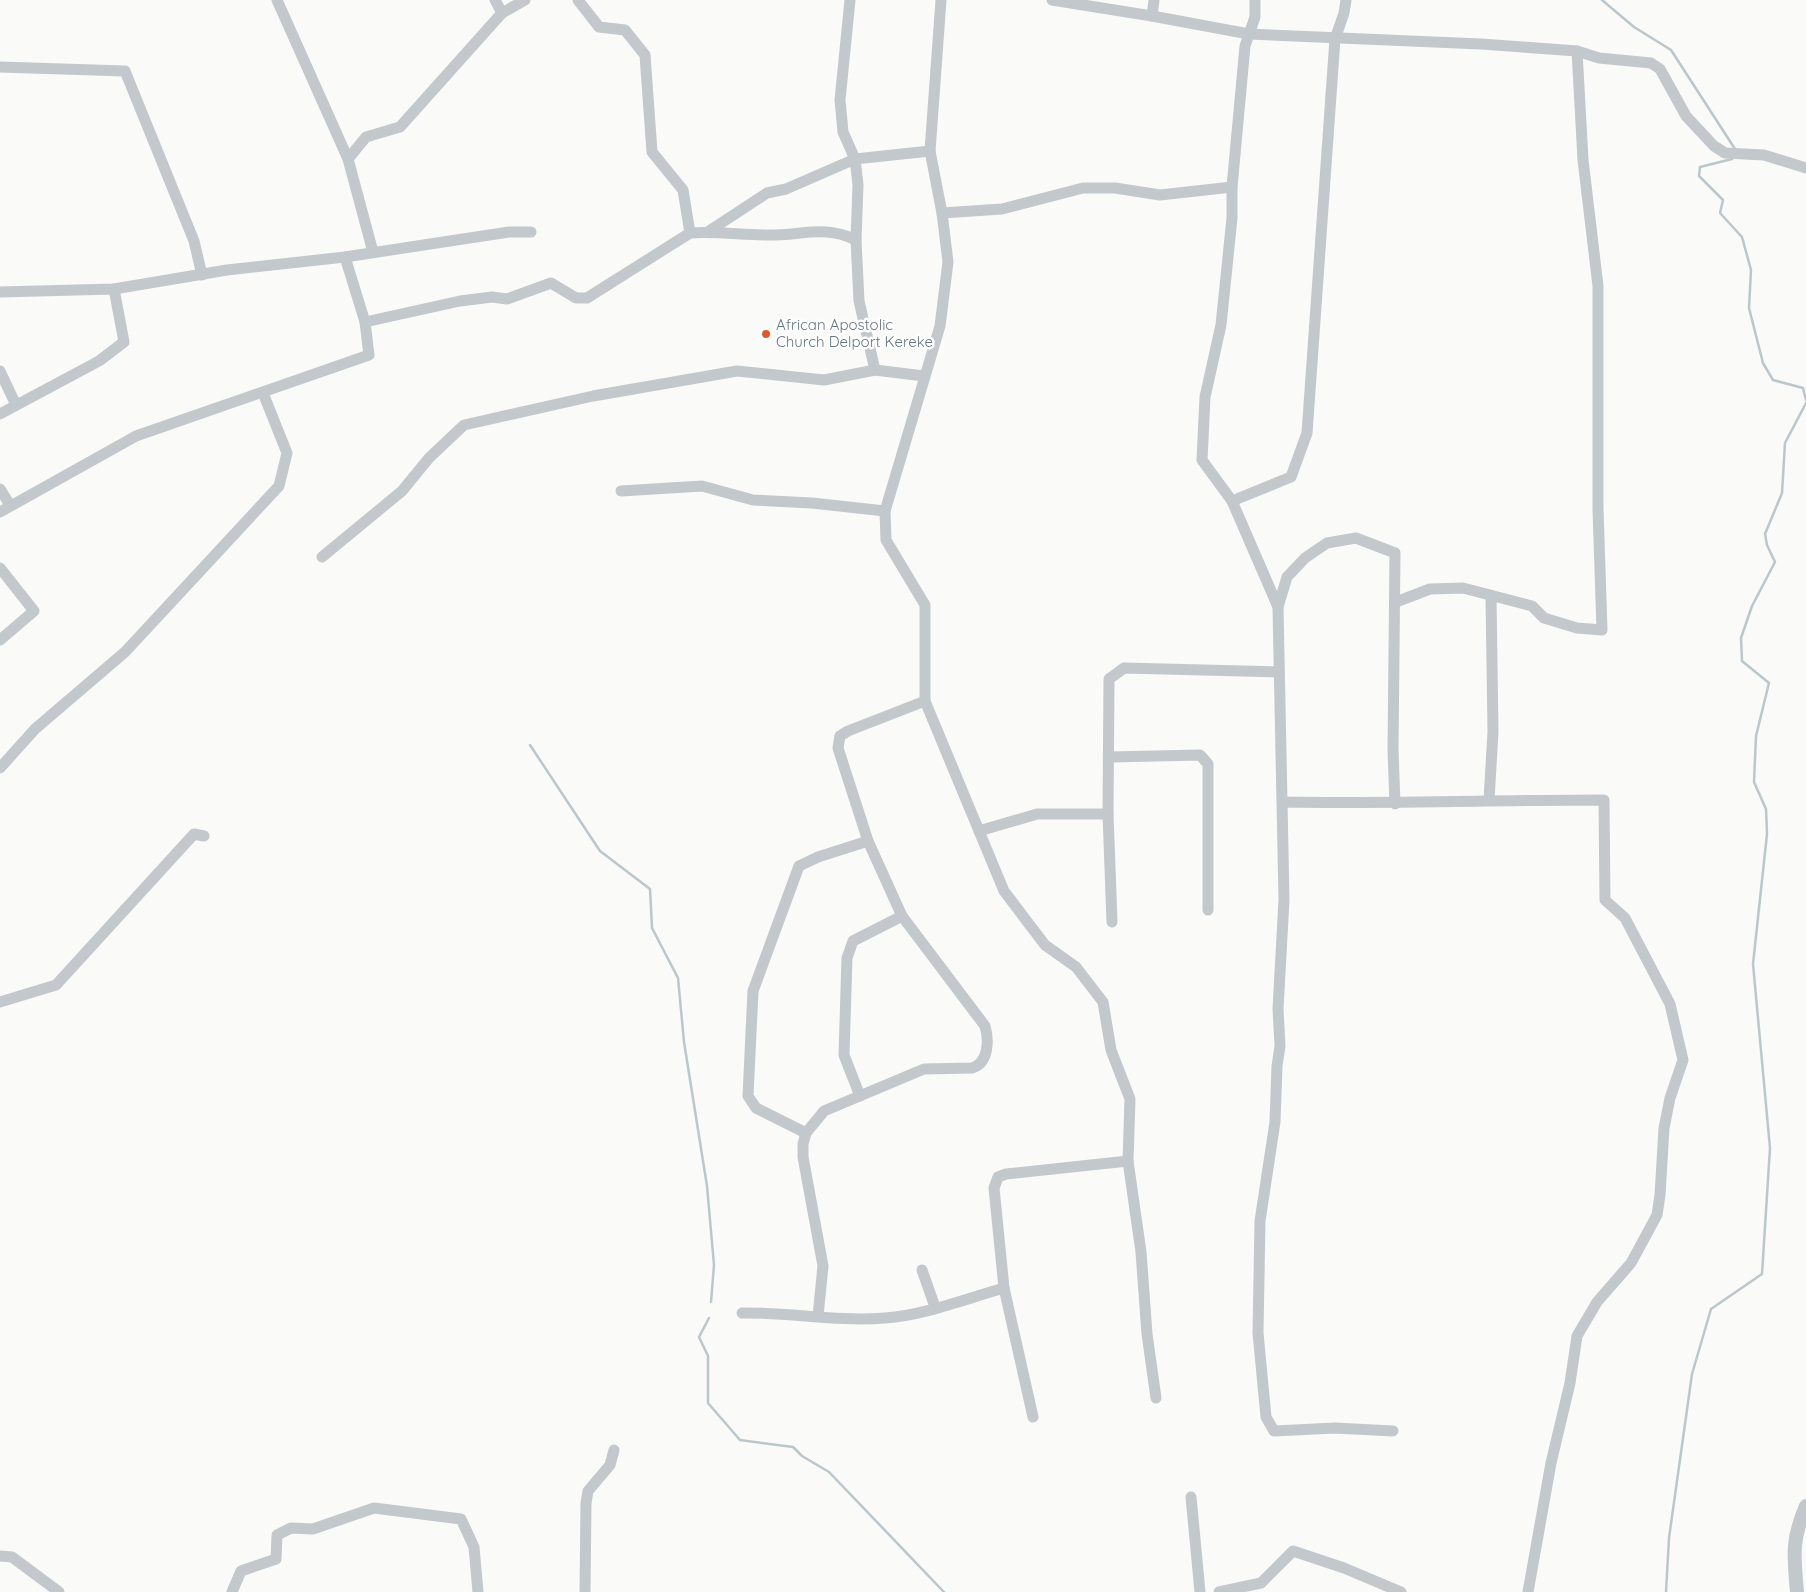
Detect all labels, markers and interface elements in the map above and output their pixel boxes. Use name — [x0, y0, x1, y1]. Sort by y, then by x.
place label: African Apostolic Church Delport Kereke — [776, 315, 933, 351]
marker: African Apostolic Church Delport Kereke — [760, 328, 772, 340]

